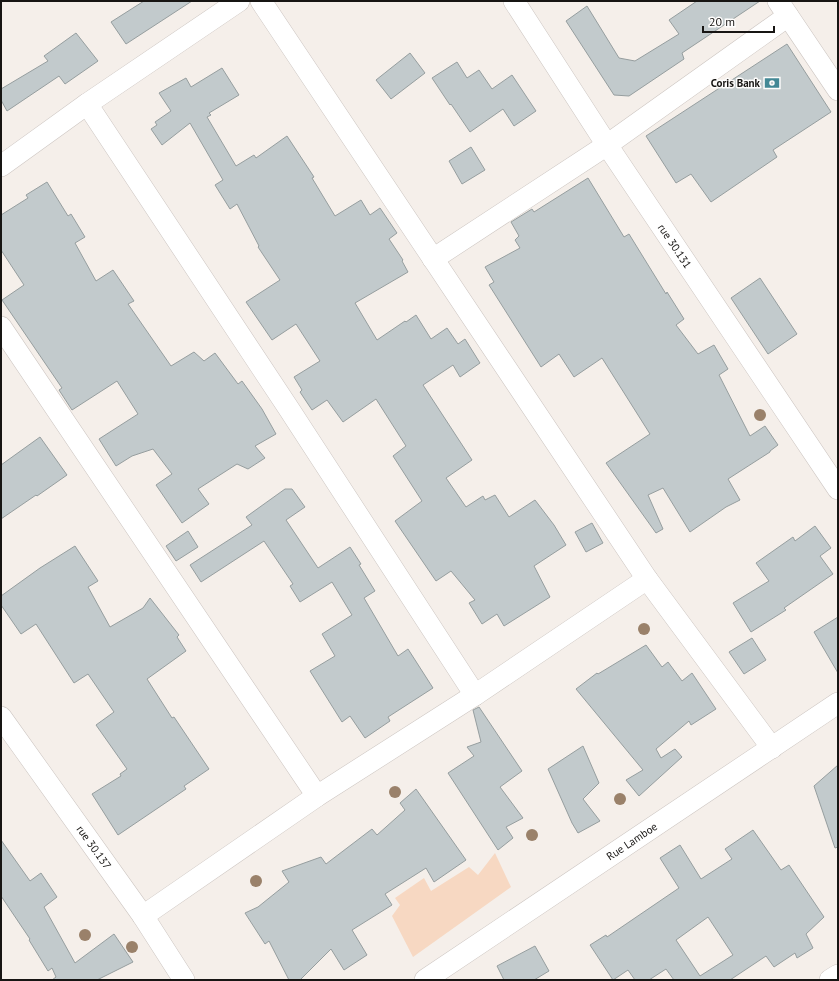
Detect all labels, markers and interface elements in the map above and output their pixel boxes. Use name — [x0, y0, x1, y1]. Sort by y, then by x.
scale bar — [703, 8, 774, 34]
text: 20 m — [709, 14, 735, 29]
bank icon: Coris Bank — [763, 74, 781, 92]
place label: Coris Bank — [711, 76, 761, 90]
street label: rue 30.131 — [655, 221, 695, 271]
street label: Rue Lamboe — [604, 819, 660, 863]
street label: rue 30.137 — [74, 823, 114, 872]

